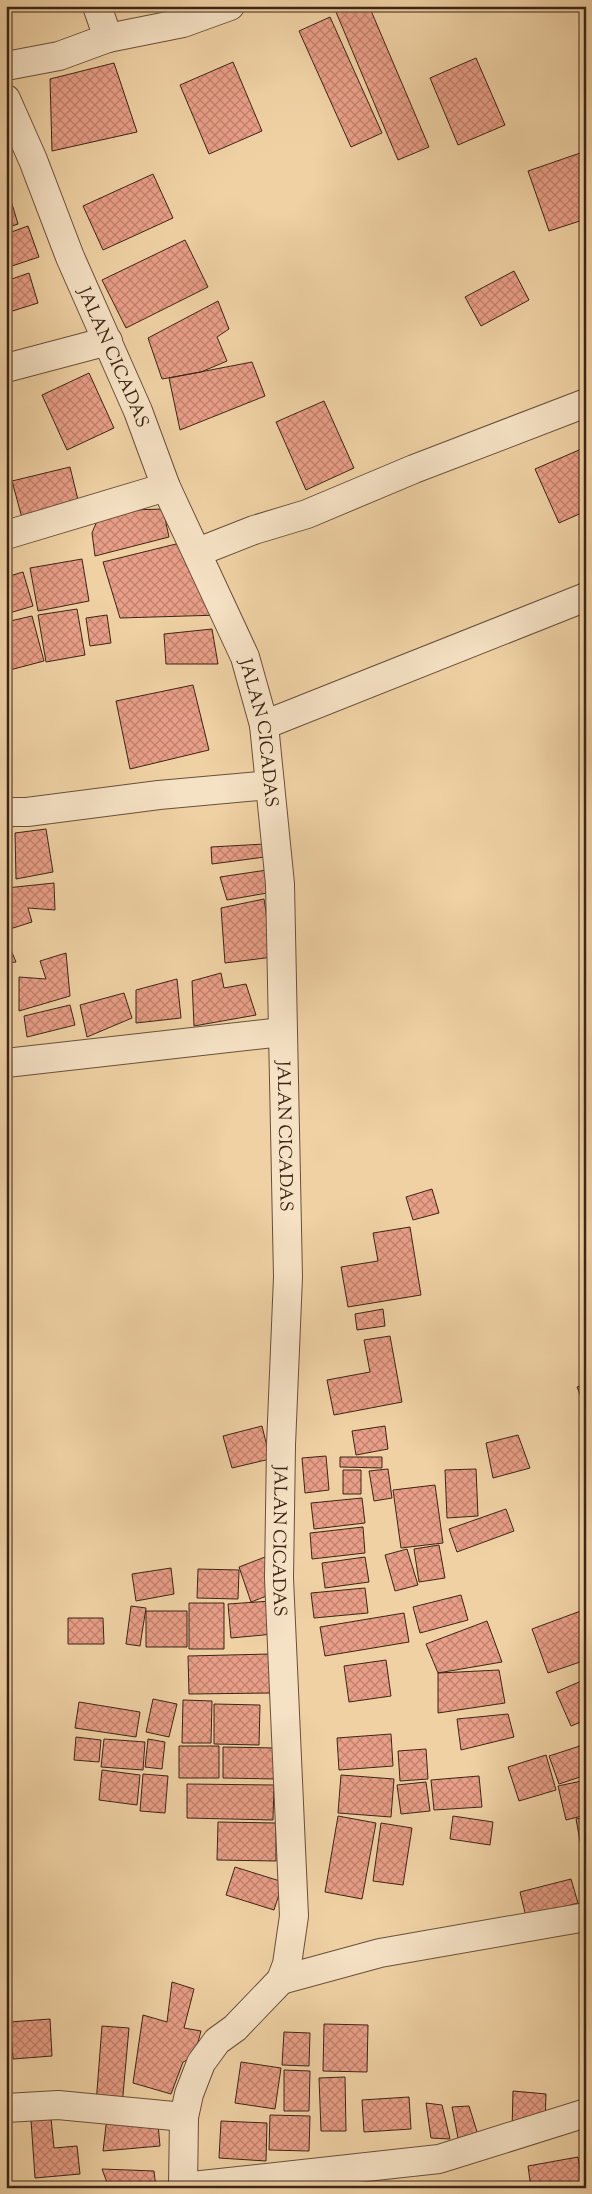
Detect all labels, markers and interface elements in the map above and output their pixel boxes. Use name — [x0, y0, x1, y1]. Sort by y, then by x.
street label: JALAN CICADAS — [70, 283, 154, 432]
street label: JALAN CICADAS — [231, 655, 283, 809]
street label: JALAN CICADAS — [269, 1060, 298, 1212]
street label: JALAN CICADAS — [264, 1464, 292, 1617]

